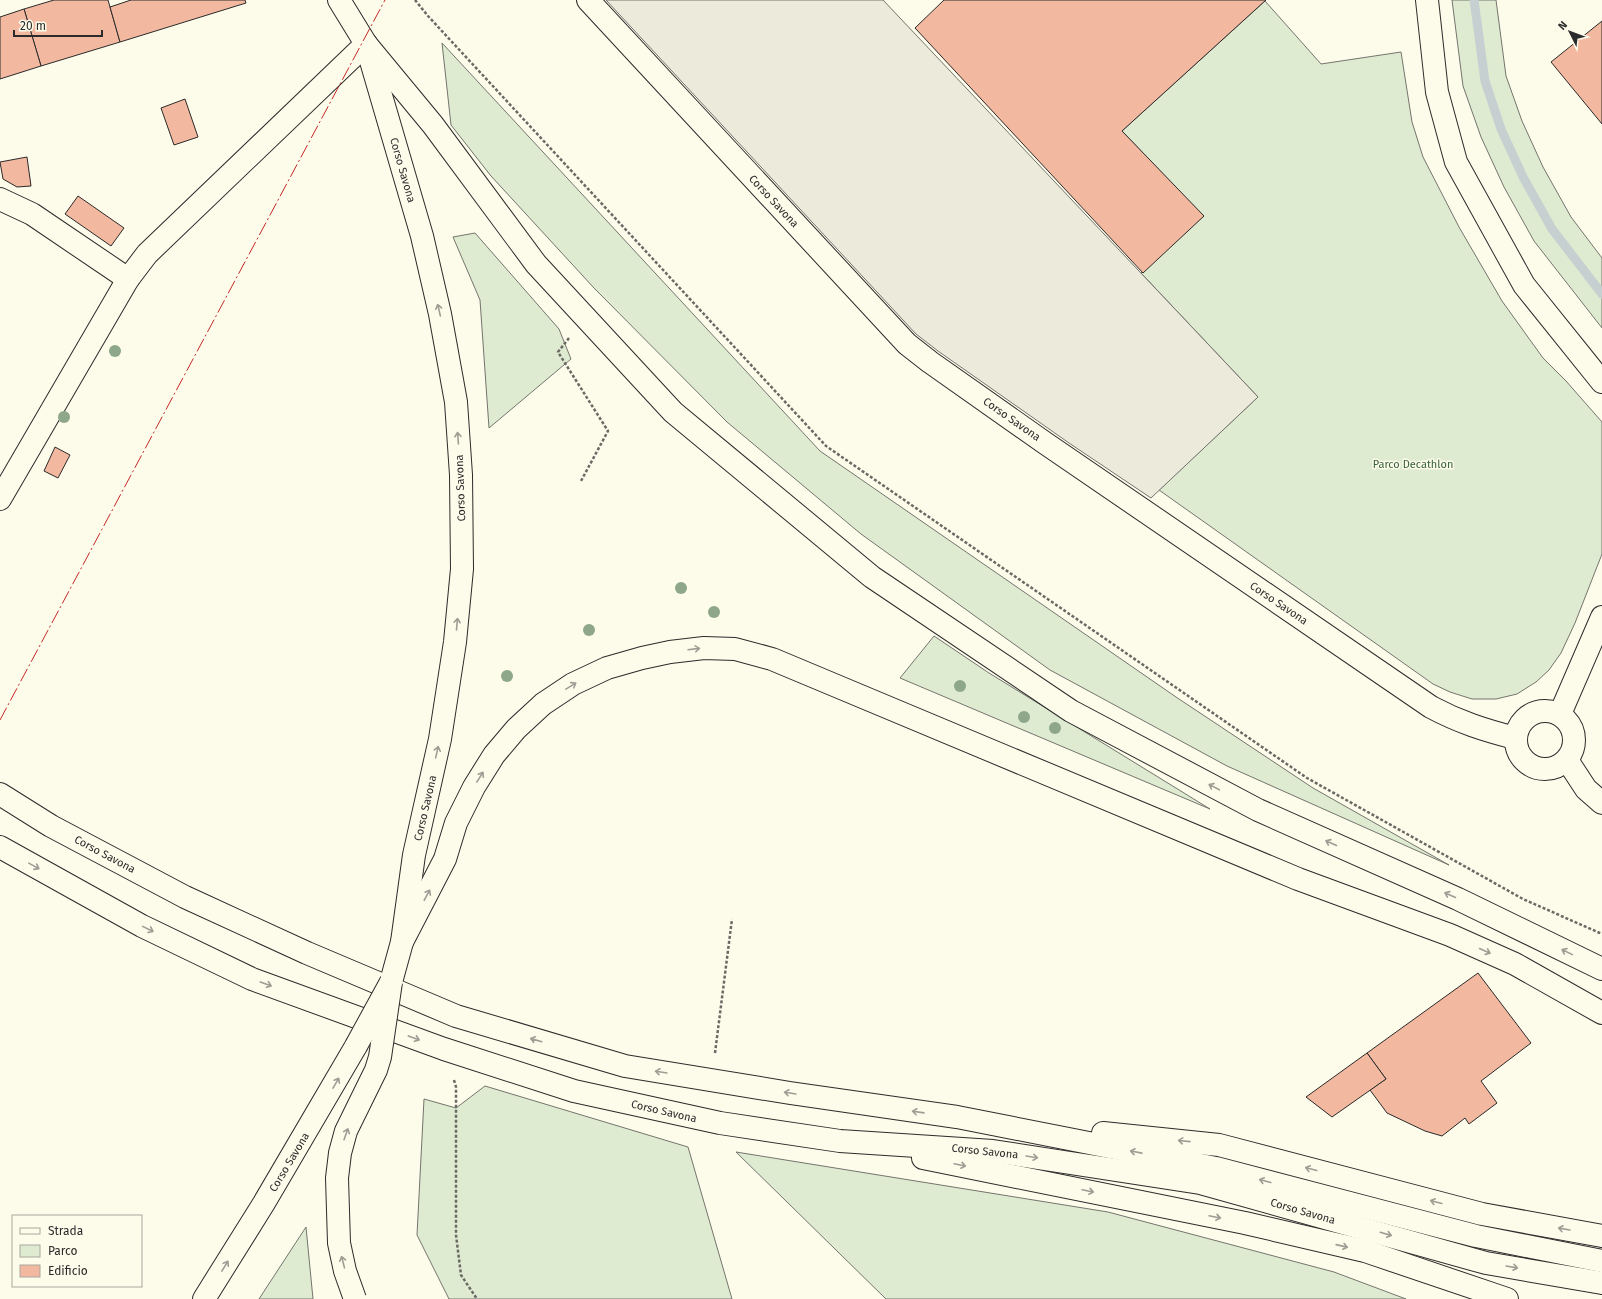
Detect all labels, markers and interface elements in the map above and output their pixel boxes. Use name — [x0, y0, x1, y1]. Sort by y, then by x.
scale bar — [14, 12, 102, 38]
north arrow — [1550, 12, 1590, 52]
text: 20 m — [20, 19, 46, 33]
text: N — [1556, 19, 1570, 33]
street label: Corso Savona — [387, 136, 418, 204]
street label: Corso Savona — [746, 172, 801, 230]
one-way arrow — [434, 303, 442, 316]
street label: Corso Savona — [981, 395, 1043, 444]
one-way arrow — [455, 432, 462, 445]
street label: Corso Savona — [453, 454, 468, 522]
park label: Parco Decathlon — [1373, 458, 1453, 471]
street label: Corso Savona — [1247, 579, 1310, 628]
one-way arrow — [453, 618, 461, 631]
one-way arrow — [687, 645, 700, 653]
one-way arrow — [565, 682, 577, 690]
one-way arrow — [434, 746, 442, 759]
one-way arrow — [476, 772, 484, 783]
street label: Corso Savona — [412, 774, 439, 842]
one-way arrow — [1208, 782, 1220, 790]
street label: Corso Savona — [72, 833, 137, 876]
one-way arrow — [1326, 838, 1338, 846]
one-way arrow — [28, 863, 40, 870]
one-way arrow — [423, 889, 431, 901]
one-way arrow — [1444, 891, 1456, 898]
one-way arrow — [142, 926, 154, 933]
one-way arrow — [1479, 948, 1491, 955]
one-way arrow — [1561, 948, 1573, 955]
one-way arrow — [259, 980, 271, 988]
one-way arrow — [407, 1035, 420, 1042]
one-way arrow — [529, 1036, 542, 1043]
one-way arrow — [655, 1068, 668, 1076]
one-way arrow — [332, 1077, 340, 1089]
one-way arrow — [784, 1089, 797, 1097]
street label: Corso Savona — [630, 1098, 698, 1125]
one-way arrow — [912, 1108, 925, 1116]
one-way arrow — [343, 1127, 350, 1140]
street label: Corso Savona — [267, 1130, 312, 1194]
one-way arrow — [1178, 1138, 1191, 1145]
street label: Corso Savona — [951, 1142, 1019, 1161]
one-way arrow — [1130, 1148, 1143, 1156]
one-way arrow — [1025, 1153, 1038, 1161]
one-way arrow — [953, 1161, 966, 1169]
one-way arrow — [1305, 1165, 1318, 1172]
one-way arrow — [1258, 1176, 1271, 1184]
one-way arrow — [1081, 1187, 1094, 1195]
street label: Corso Savona — [1269, 1196, 1337, 1227]
one-way arrow — [1430, 1198, 1443, 1206]
one-way arrow — [1208, 1213, 1221, 1221]
legend — [12, 1215, 142, 1287]
text: Strada — [48, 1224, 83, 1238]
one-way arrow — [1558, 1225, 1571, 1233]
one-way arrow — [1379, 1231, 1392, 1238]
one-way arrow — [1335, 1242, 1348, 1250]
text: Parco — [48, 1244, 78, 1258]
one-way arrow — [339, 1256, 347, 1269]
one-way arrow — [221, 1261, 229, 1272]
one-way arrow — [1505, 1263, 1518, 1271]
text: Edificio — [48, 1264, 88, 1278]

